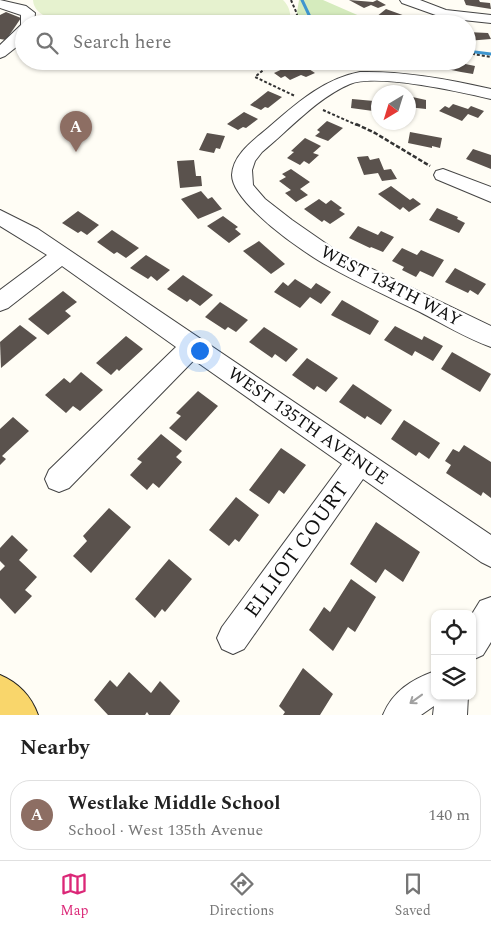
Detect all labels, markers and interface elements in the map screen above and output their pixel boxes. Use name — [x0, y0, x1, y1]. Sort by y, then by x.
search box — [15, 15, 476, 70]
text: Search here — [73, 28, 172, 57]
icon: search — [33, 29, 61, 57]
north arrow — [371, 85, 416, 130]
pin: A — [60, 111, 92, 152]
street label: WEST 134TH WAY — [315, 239, 467, 333]
your location — [187, 338, 213, 364]
street label: WEST 135TH AVENUE — [222, 360, 394, 492]
street label: ELLIOT COURT — [237, 475, 357, 625]
map controls — [431, 610, 476, 700]
button: locate — [431, 610, 476, 655]
button: layers — [431, 655, 476, 700]
one-way arrow — [409, 694, 423, 704]
text: Nearby — [20, 732, 90, 764]
text: Westlake Middle School — [68, 789, 280, 818]
text: A — [31, 803, 43, 827]
text: 140 m — [428, 803, 470, 827]
text: School · West 135th Avenue — [68, 818, 263, 842]
tab: Map — [60, 870, 88, 921]
tab: Directions — [209, 870, 274, 921]
tab: Saved — [395, 870, 431, 921]

